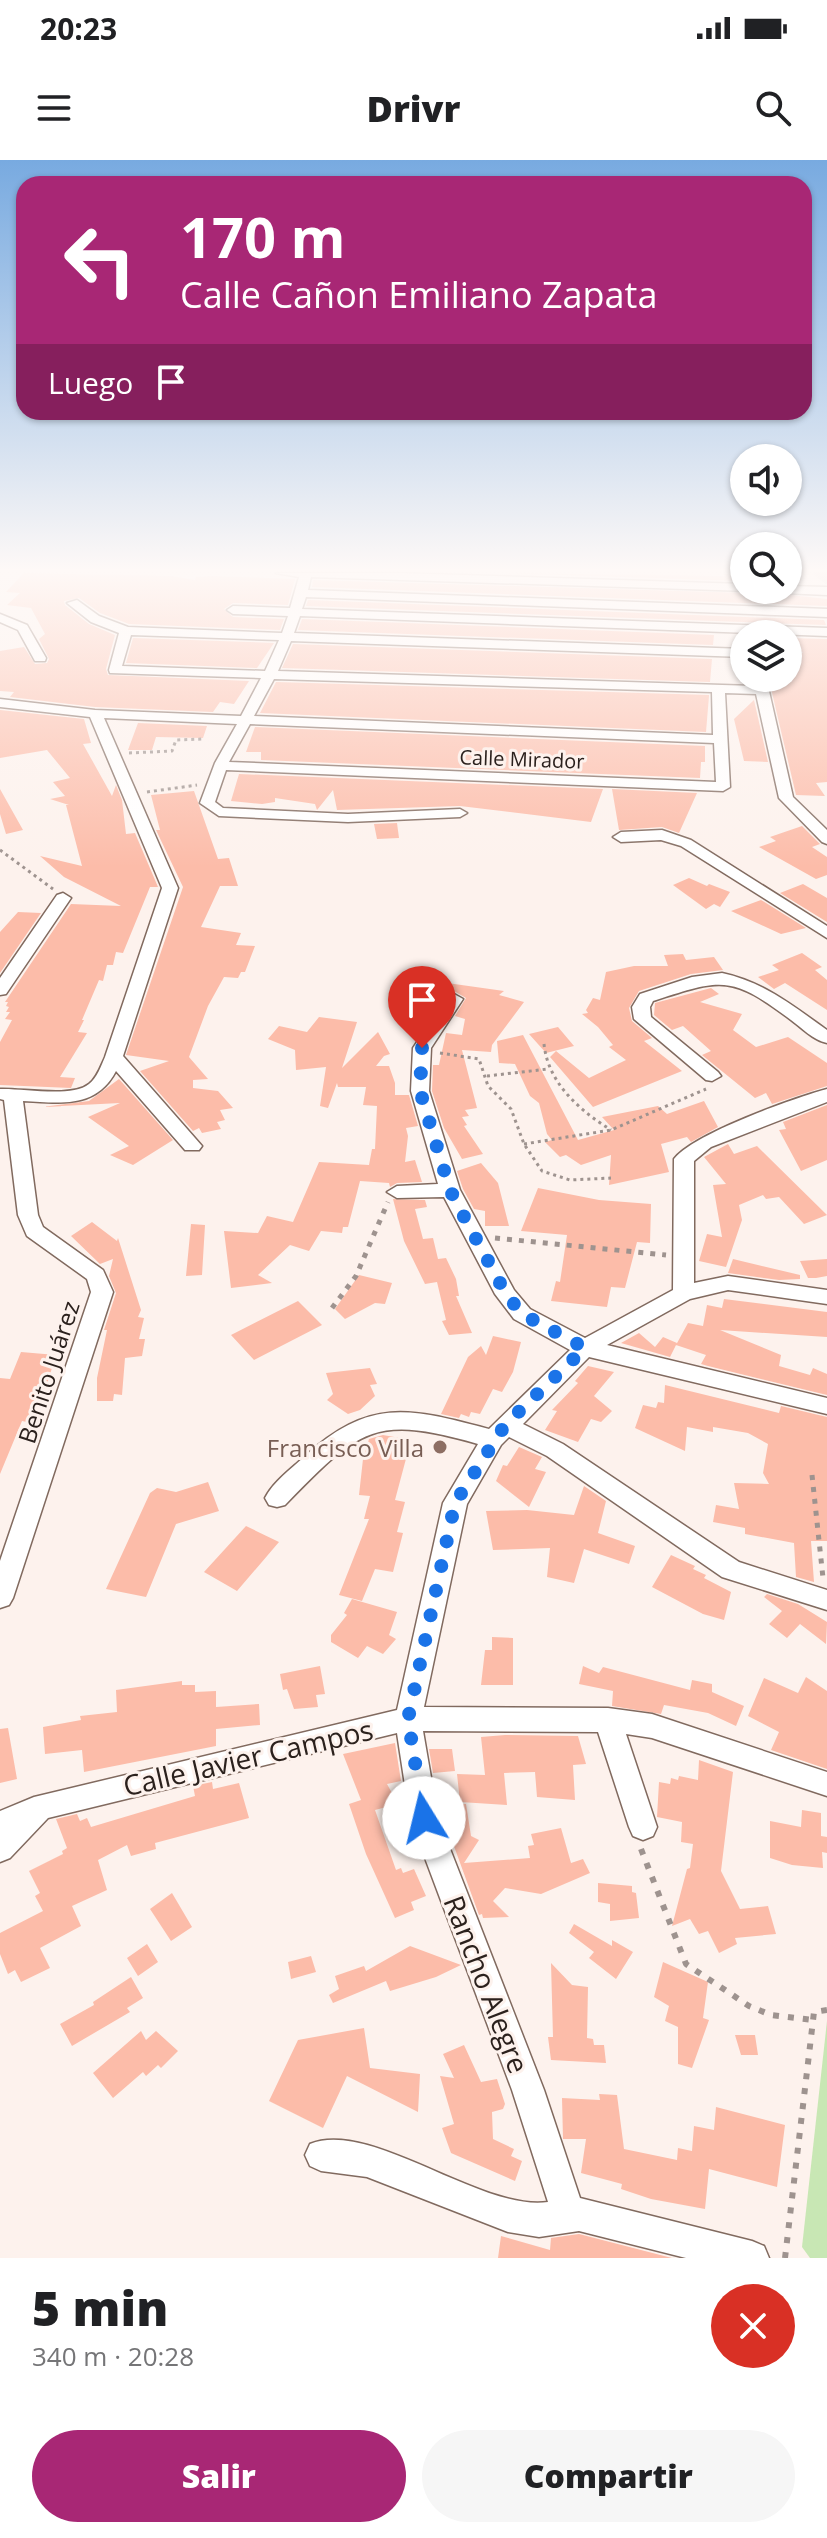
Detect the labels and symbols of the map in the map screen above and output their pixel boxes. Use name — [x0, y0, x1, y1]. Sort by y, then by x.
street label: Calle Mirador — [459, 743, 585, 775]
pin — [388, 966, 456, 1048]
street label: Benito Juárez — [9, 1297, 87, 1447]
place label: Francisco Villa — [267, 1431, 424, 1464]
marker: Francisco Villa — [431, 1438, 449, 1456]
street label: Calle Javier Campos — [119, 1710, 377, 1804]
position arrow — [382, 1776, 466, 1860]
street label: Rancho Alegre — [436, 1890, 538, 2078]

